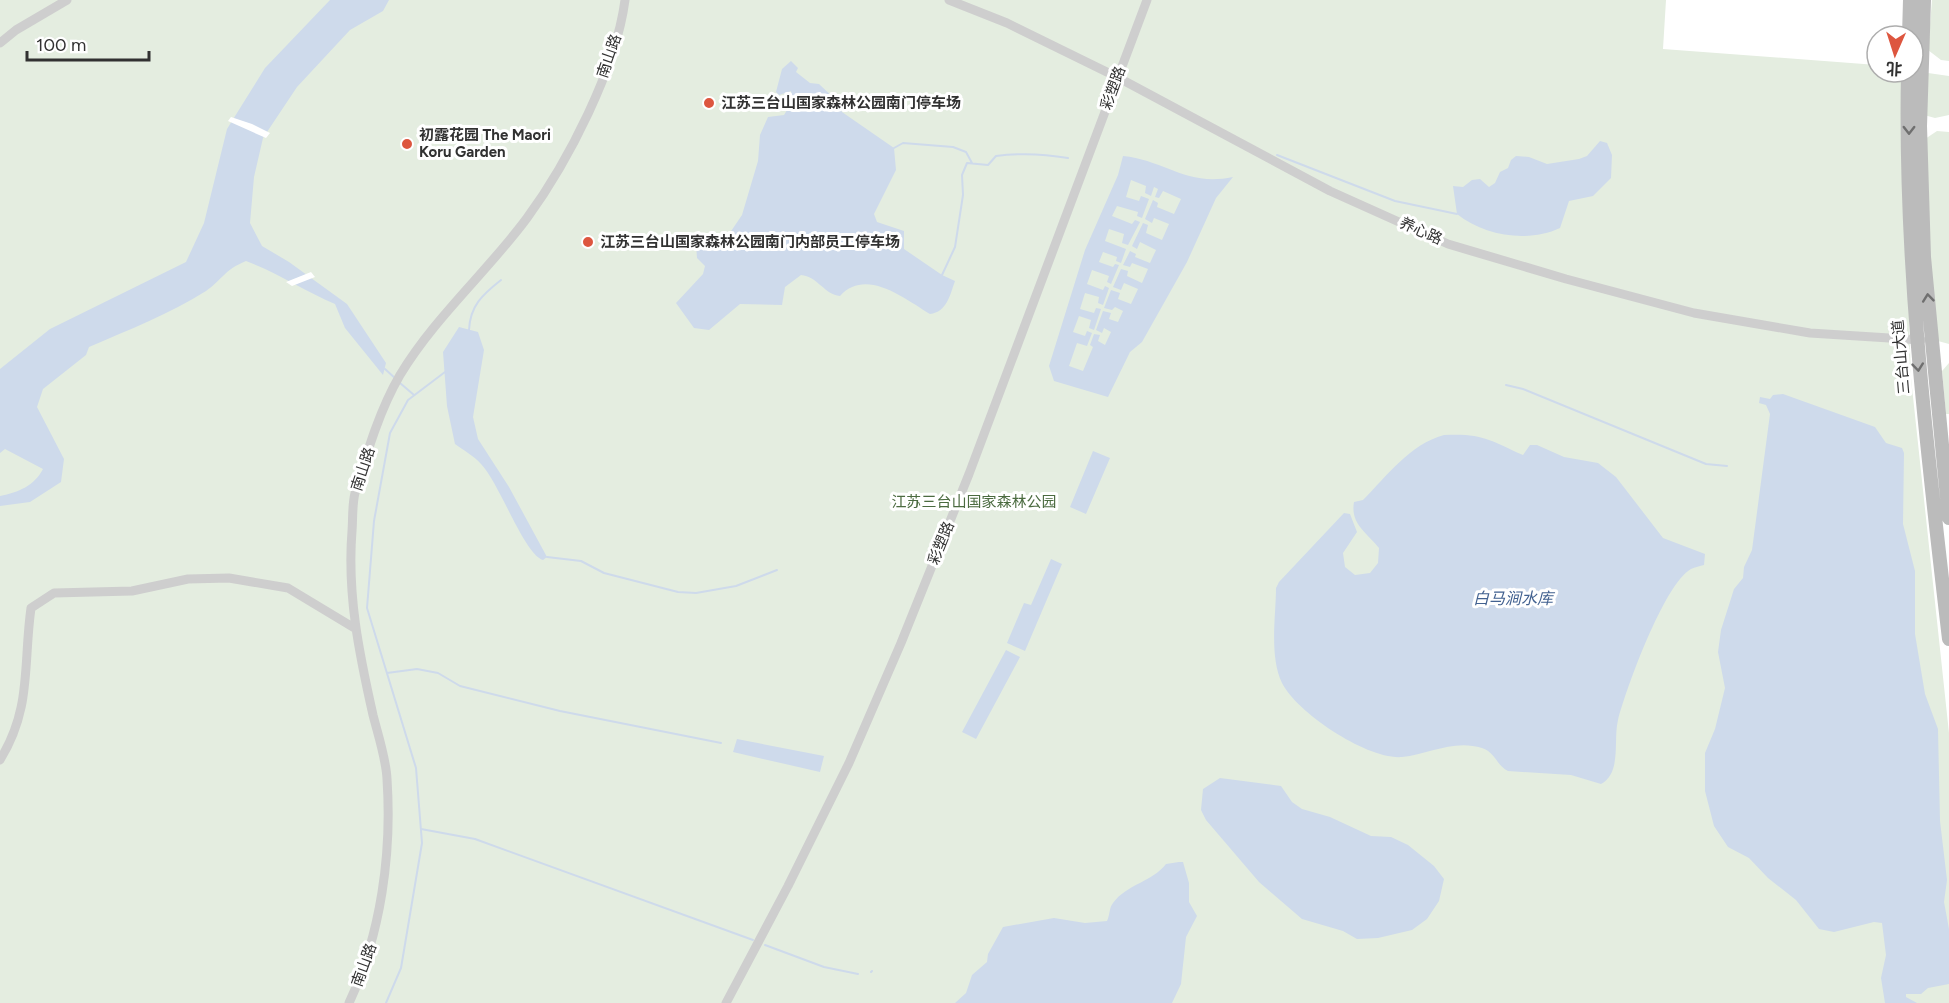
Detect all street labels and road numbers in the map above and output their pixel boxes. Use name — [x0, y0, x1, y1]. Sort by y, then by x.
street label: 南山路 — [593, 32, 625, 80]
street label: 彩塑路 — [1097, 64, 1129, 112]
street label: 养心路 — [1397, 214, 1445, 248]
street label: 三台山大道 — [1889, 319, 1913, 395]
street label: 南山路 — [347, 445, 379, 493]
street label: 彩塑路 — [924, 519, 958, 567]
street label: 南山路 — [348, 941, 380, 989]

